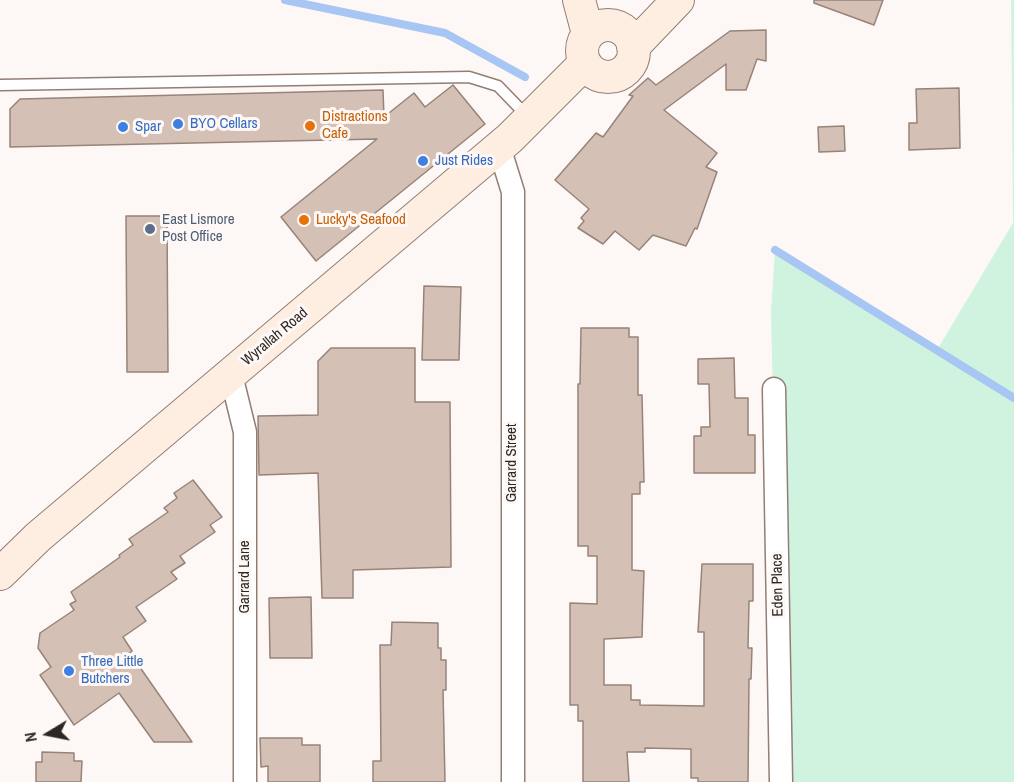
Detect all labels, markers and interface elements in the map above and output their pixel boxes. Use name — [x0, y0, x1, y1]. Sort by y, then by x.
place label: Distractions Cafe — [322, 108, 388, 143]
place label: BYO Cellars — [190, 115, 258, 133]
marker: BYO Cellars — [171, 117, 185, 131]
place label: Spar — [135, 118, 161, 136]
marker: Distractions Cafe — [303, 119, 317, 133]
marker: Spar — [116, 120, 130, 134]
place label: Just Rides — [435, 152, 493, 170]
marker: Just Rides — [416, 154, 430, 168]
place label: East Lismore Post Office — [162, 211, 234, 246]
place label: Lucky's Seafood — [316, 211, 406, 229]
marker: Lucky's Seafood — [297, 213, 311, 227]
marker: East Lismore Post Office — [143, 222, 157, 236]
street label: Wyrallah Road — [238, 304, 312, 370]
street label: Garrard Street — [503, 424, 521, 502]
street label: Garrard Lane — [236, 540, 254, 614]
street label: Eden Place — [768, 553, 788, 617]
place label: Three Little Butchers — [81, 653, 143, 688]
marker: Three Little Butchers — [62, 664, 76, 678]
north arrow — [18, 704, 78, 764]
text: N — [19, 731, 42, 744]

